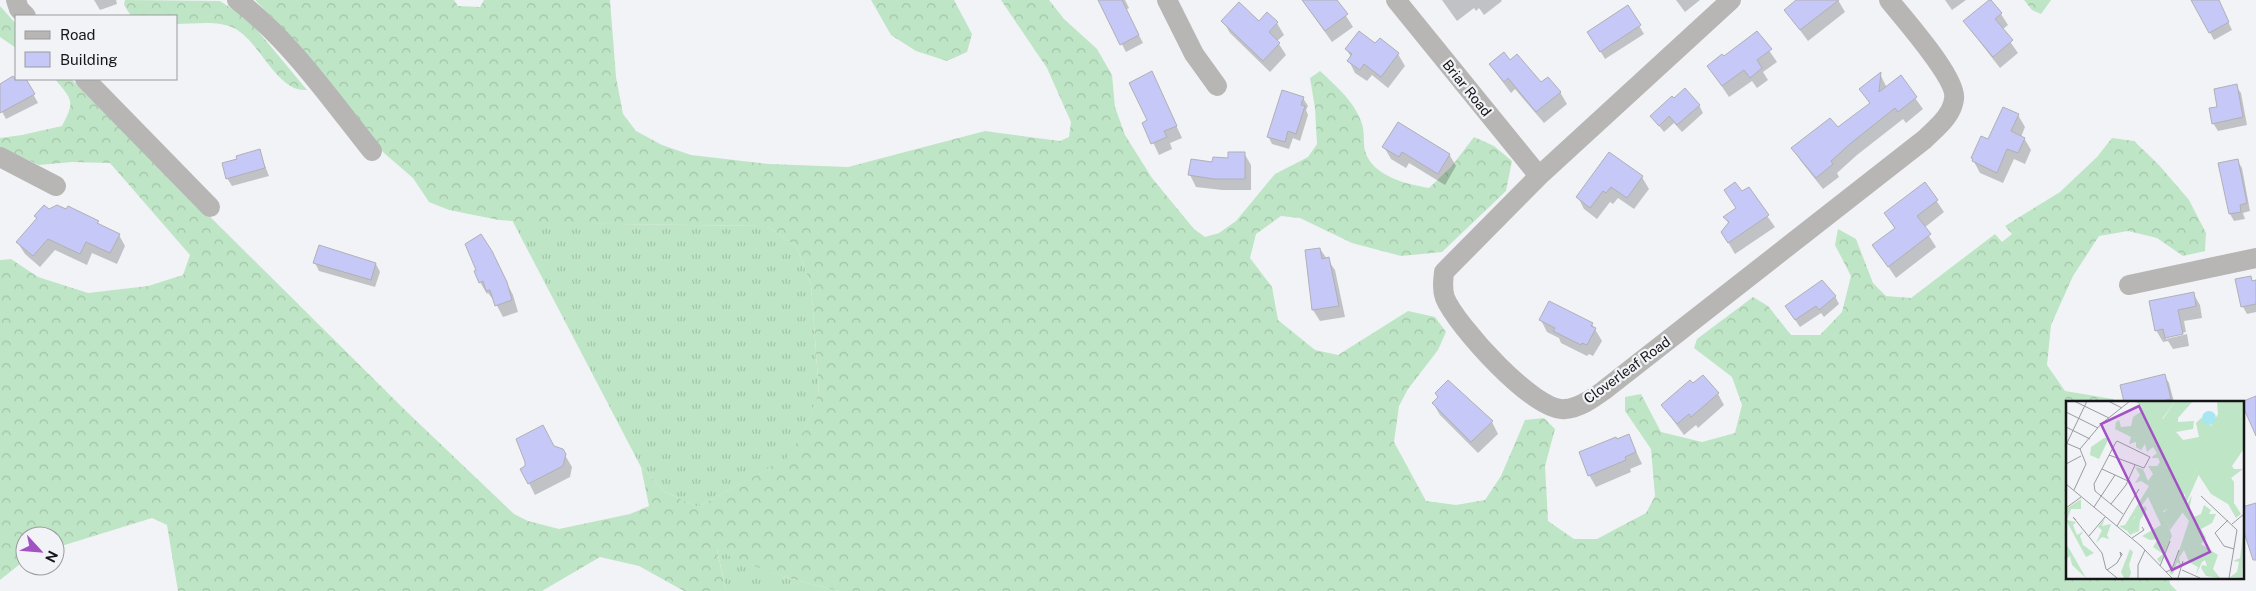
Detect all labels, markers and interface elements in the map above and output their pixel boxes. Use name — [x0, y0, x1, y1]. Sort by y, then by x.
legend — [15, 15, 178, 80]
text: Road — [60, 26, 96, 43]
text: Building — [60, 51, 118, 68]
street label: Briar Road — [1439, 56, 1495, 120]
street label: Cloverleaf Road — [1581, 333, 1673, 407]
inset map — [2066, 401, 2244, 578]
north arrow — [15, 526, 65, 576]
text: N — [42, 548, 61, 565]

